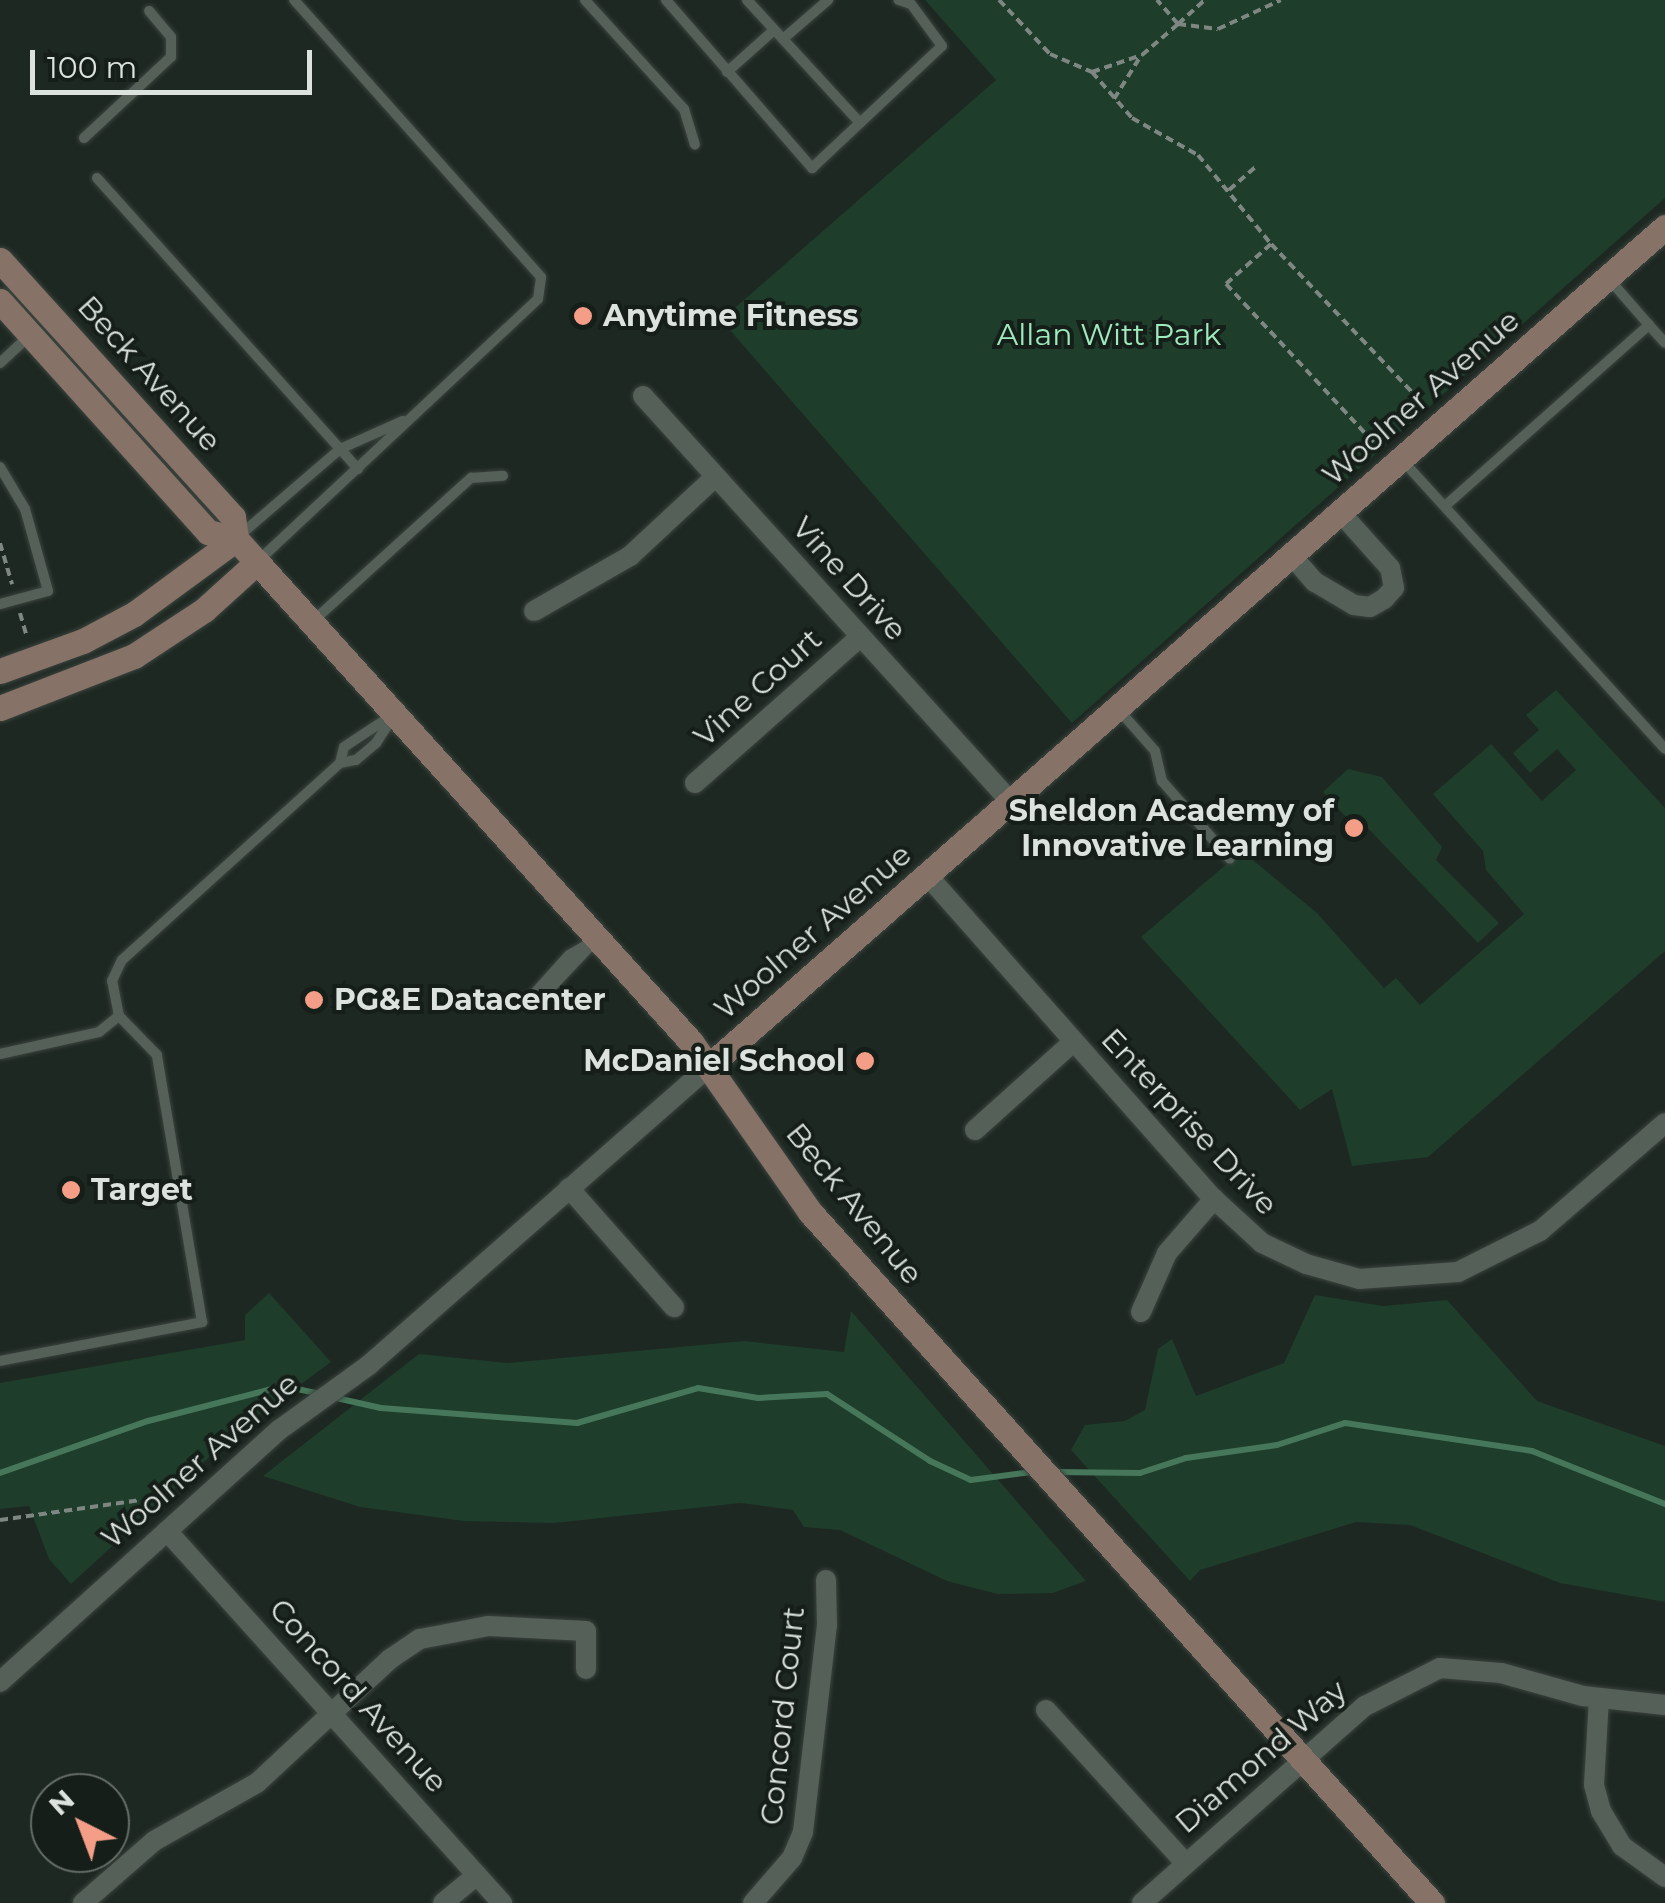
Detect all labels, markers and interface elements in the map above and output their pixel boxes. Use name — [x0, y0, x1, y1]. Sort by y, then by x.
scale bar — [35, 30, 318, 92]
text: 100 m — [47, 49, 137, 86]
street label: Beck Avenue — [70, 289, 228, 459]
place label: Anytime Fitness — [603, 298, 859, 334]
street label: Woolner Avenue — [1315, 303, 1527, 493]
marker: Anytime Fitness — [572, 305, 594, 327]
park label: Allan Witt Park — [997, 317, 1221, 353]
street label: Vine Drive — [784, 510, 914, 648]
street label: Vine Court — [687, 621, 829, 755]
place label: Sheldon Academy of Innovative Learning — [1009, 793, 1334, 864]
marker: Sheldon Academy of Innovative Learning — [1343, 817, 1365, 839]
street label: Woolner Avenue — [707, 837, 919, 1027]
place label: PG&E Datacenter — [334, 982, 606, 1018]
marker: PG&E Datacenter — [303, 989, 325, 1011]
street label: Enterprise Drive — [1094, 1021, 1284, 1223]
place label: McDaniel School — [583, 1043, 845, 1079]
marker: McDaniel School — [854, 1050, 876, 1072]
street label: Beck Avenue — [778, 1116, 930, 1292]
place label: Target — [91, 1172, 193, 1208]
marker: Target — [60, 1179, 82, 1201]
street label: Woolner Avenue — [94, 1366, 306, 1556]
street label: Concord Avenue — [262, 1592, 454, 1800]
street label: Concord Court — [754, 1605, 812, 1827]
street label: Diamond Way — [1168, 1673, 1354, 1841]
north arrow — [30, 1773, 130, 1873]
text: N — [41, 1782, 81, 1822]

